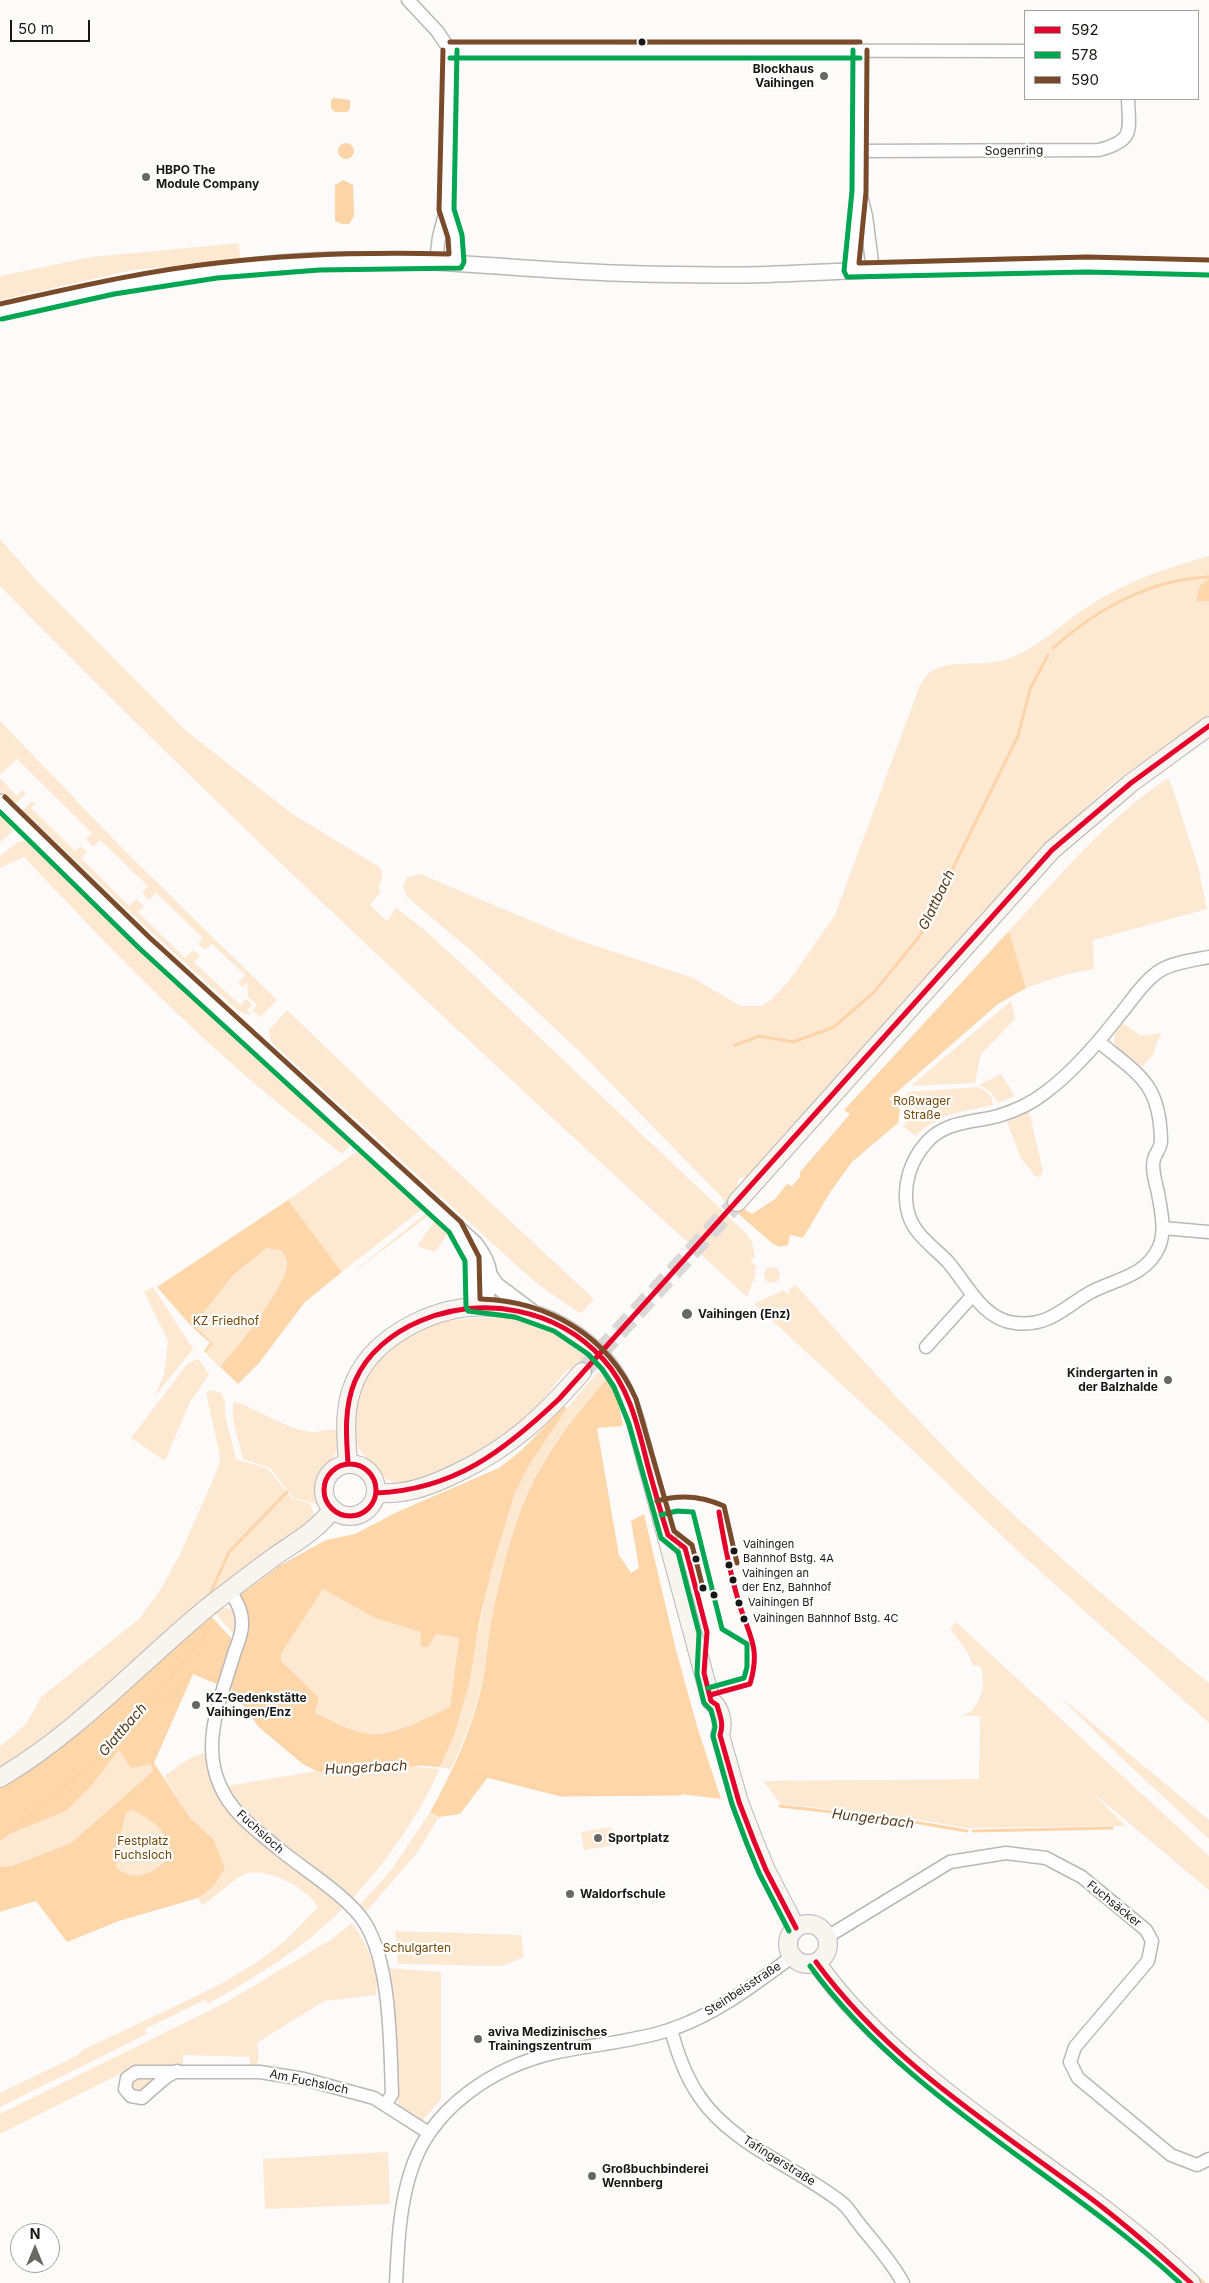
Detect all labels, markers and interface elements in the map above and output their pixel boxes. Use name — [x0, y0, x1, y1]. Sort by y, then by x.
scale bar — [12, 10, 92, 42]
legend — [1024, 10, 1199, 100]
text: 50 m — [18, 19, 54, 38]
text: 592 — [1071, 20, 1099, 39]
unlabelled marker — [637, 37, 647, 47]
text: 578 — [1071, 45, 1098, 64]
place label: Blockhaus Vaihingen — [753, 62, 814, 90]
marker: Blockhaus Vaihingen — [818, 70, 830, 82]
text: 590 — [1071, 70, 1099, 89]
street label: Sogenring — [985, 143, 1043, 159]
place label: HBPO The Module Company — [156, 163, 259, 191]
marker: HBPO The Module Company — [140, 171, 152, 183]
water label: Glattbach — [915, 867, 959, 933]
park label: Roßwager Straße — [893, 1094, 951, 1122]
marker: Vaihingen (Enz) — [680, 1307, 694, 1321]
place label: Vaihingen (Enz) — [698, 1307, 791, 1321]
park label: KZ Friedhof — [193, 1314, 259, 1328]
place label: Kindergarten in der Balzhalde — [1067, 1366, 1158, 1394]
marker: Kindergarten in der Balzhalde — [1162, 1374, 1174, 1386]
place label: Vaihingen Bahnhof Bstg. 4A — [743, 1538, 834, 1564]
marker: Vaihingen Bahnhof Bstg. 4A — [729, 1546, 739, 1556]
unlabelled marker — [691, 1554, 701, 1564]
unlabelled marker — [724, 1560, 734, 1570]
place label: Vaihingen an der Enz, Bahnhof — [742, 1567, 831, 1593]
marker: Vaihingen an der Enz, Bahnhof — [728, 1575, 738, 1585]
unlabelled marker — [698, 1583, 708, 1593]
unlabelled marker — [709, 1590, 719, 1600]
place label: Vaihingen Bf — [748, 1596, 814, 1610]
marker: Vaihingen Bf — [734, 1598, 744, 1608]
place label: Vaihingen Bahnhof Bstg. 4C — [753, 1612, 899, 1626]
marker: Vaihingen Bahnhof Bstg. 4C — [739, 1614, 749, 1624]
place label: KZ-Gedenkstätte Vaihingen/Enz — [206, 1691, 307, 1719]
marker: KZ-Gedenkstätte Vaihingen/Enz — [190, 1699, 202, 1711]
water label: Glattbach — [95, 1700, 151, 1760]
water label: Hungerbach — [324, 1757, 408, 1779]
water label: Hungerbach — [831, 1806, 915, 1832]
street label: Fuchsloch — [234, 1807, 286, 1857]
place label: Sportplatz — [608, 1831, 669, 1845]
marker: Sportplatz — [592, 1832, 604, 1844]
park label: Festplatz Fuchsloch — [114, 1834, 172, 1862]
street label: Fuchsäcker — [1084, 1878, 1144, 1930]
place label: Waldorfschule — [580, 1887, 666, 1901]
marker: Waldorfschule — [564, 1888, 576, 1900]
park label: Schulgarten — [383, 1941, 451, 1955]
street label: Steinbeisstraße — [702, 1959, 784, 2019]
place label: aviva Medizinisches Trainingszentrum — [488, 2025, 607, 2053]
marker: aviva Medizinisches Trainingszentrum — [472, 2033, 484, 2045]
street label: Am Fuchsloch — [268, 2067, 350, 2097]
street label: Tafingerstraße — [740, 2133, 818, 2189]
place label: Großbuchbinderei Wennberg — [602, 2162, 708, 2190]
marker: Großbuchbinderei Wennberg — [586, 2170, 598, 2182]
north arrow — [10, 2223, 60, 2273]
text: N — [30, 2225, 40, 2242]

